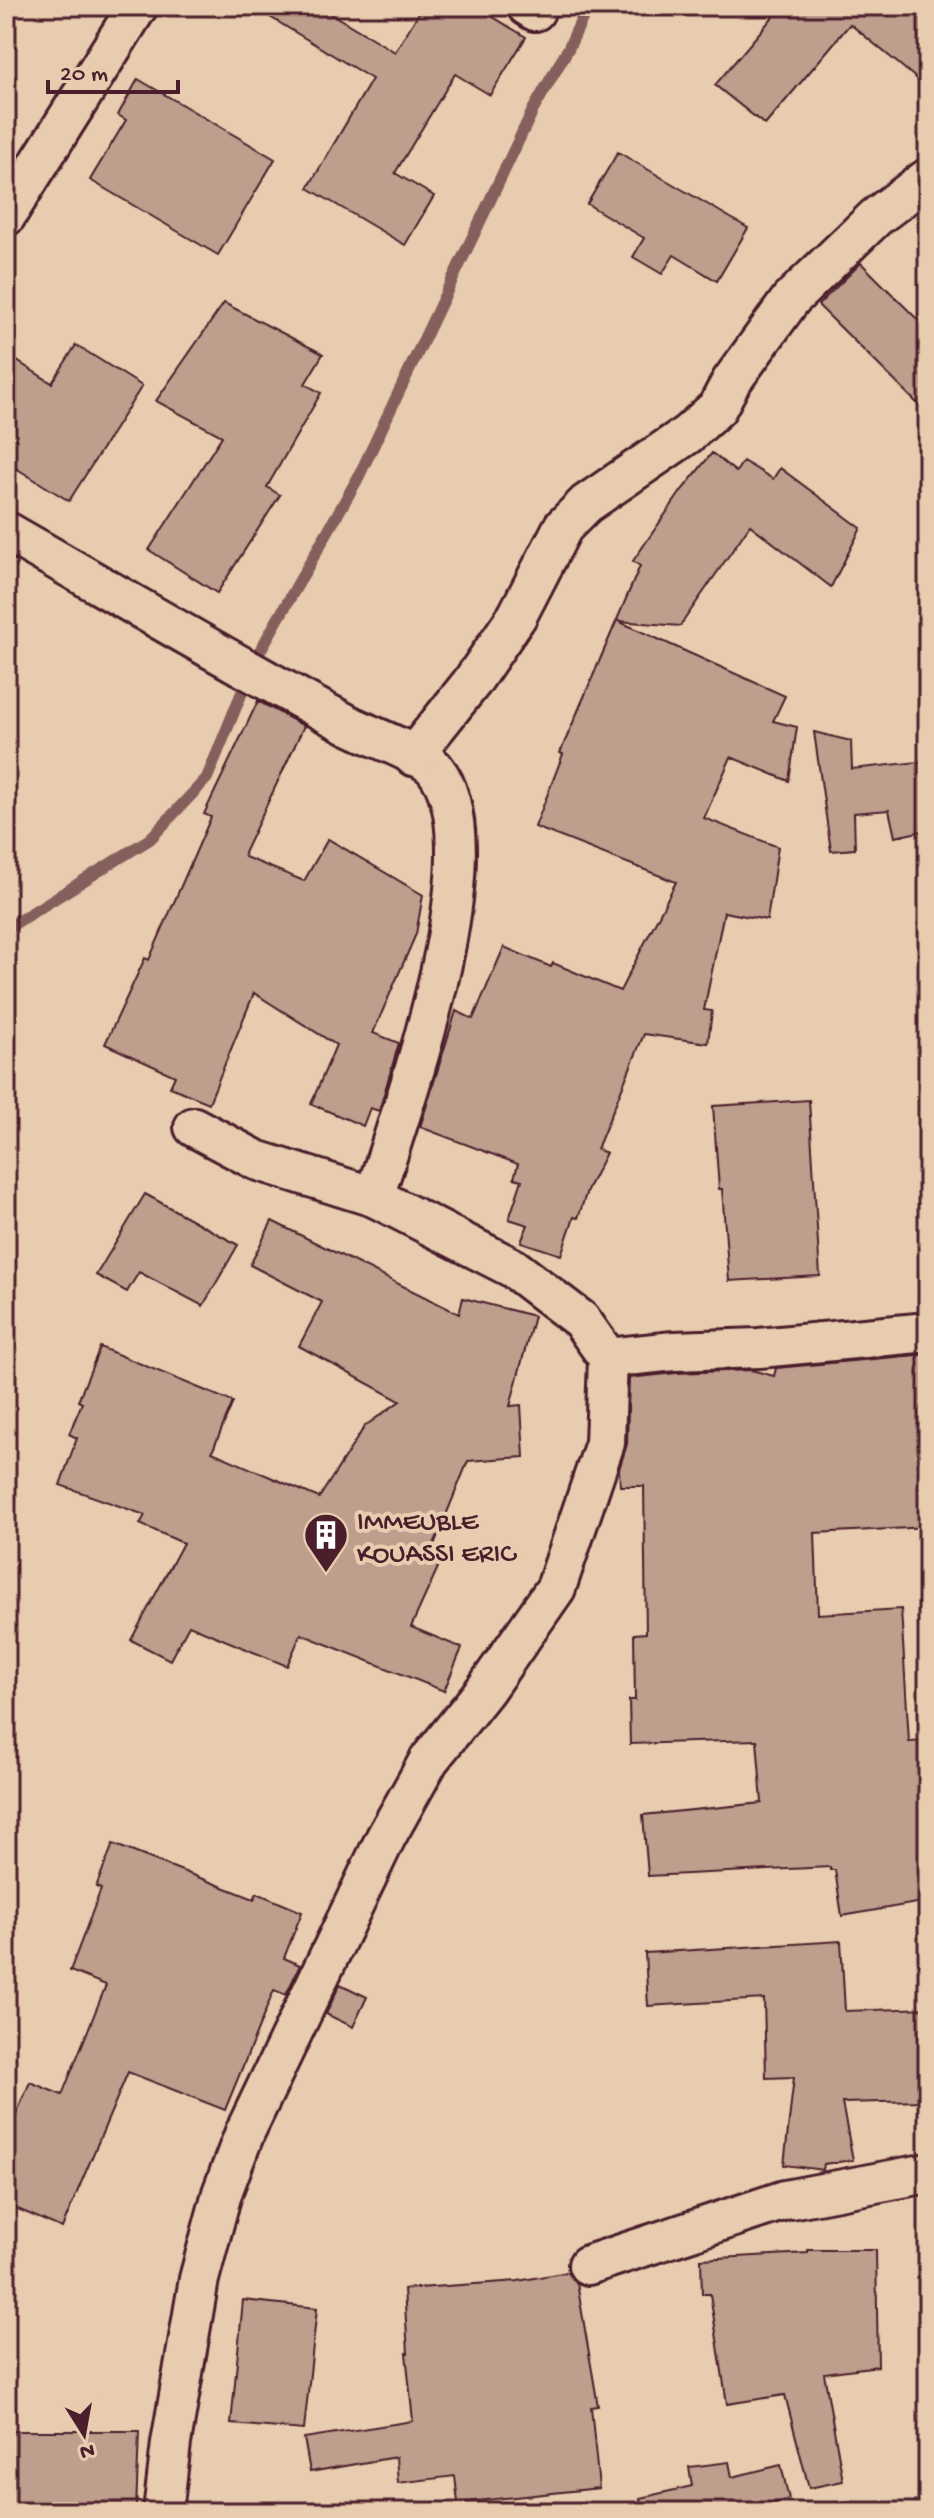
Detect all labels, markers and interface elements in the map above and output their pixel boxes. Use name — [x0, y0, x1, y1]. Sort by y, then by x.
scale bar — [48, 44, 178, 94]
text: 20 m — [60, 61, 108, 90]
place label: IMMEUBLE KOUASSI ERIC — [357, 1507, 517, 1572]
building icon: IMMEUBLE KOUASSI ERIC — [302, 1511, 350, 1574]
north arrow — [44, 2394, 124, 2474]
text: N — [78, 2436, 97, 2464]

